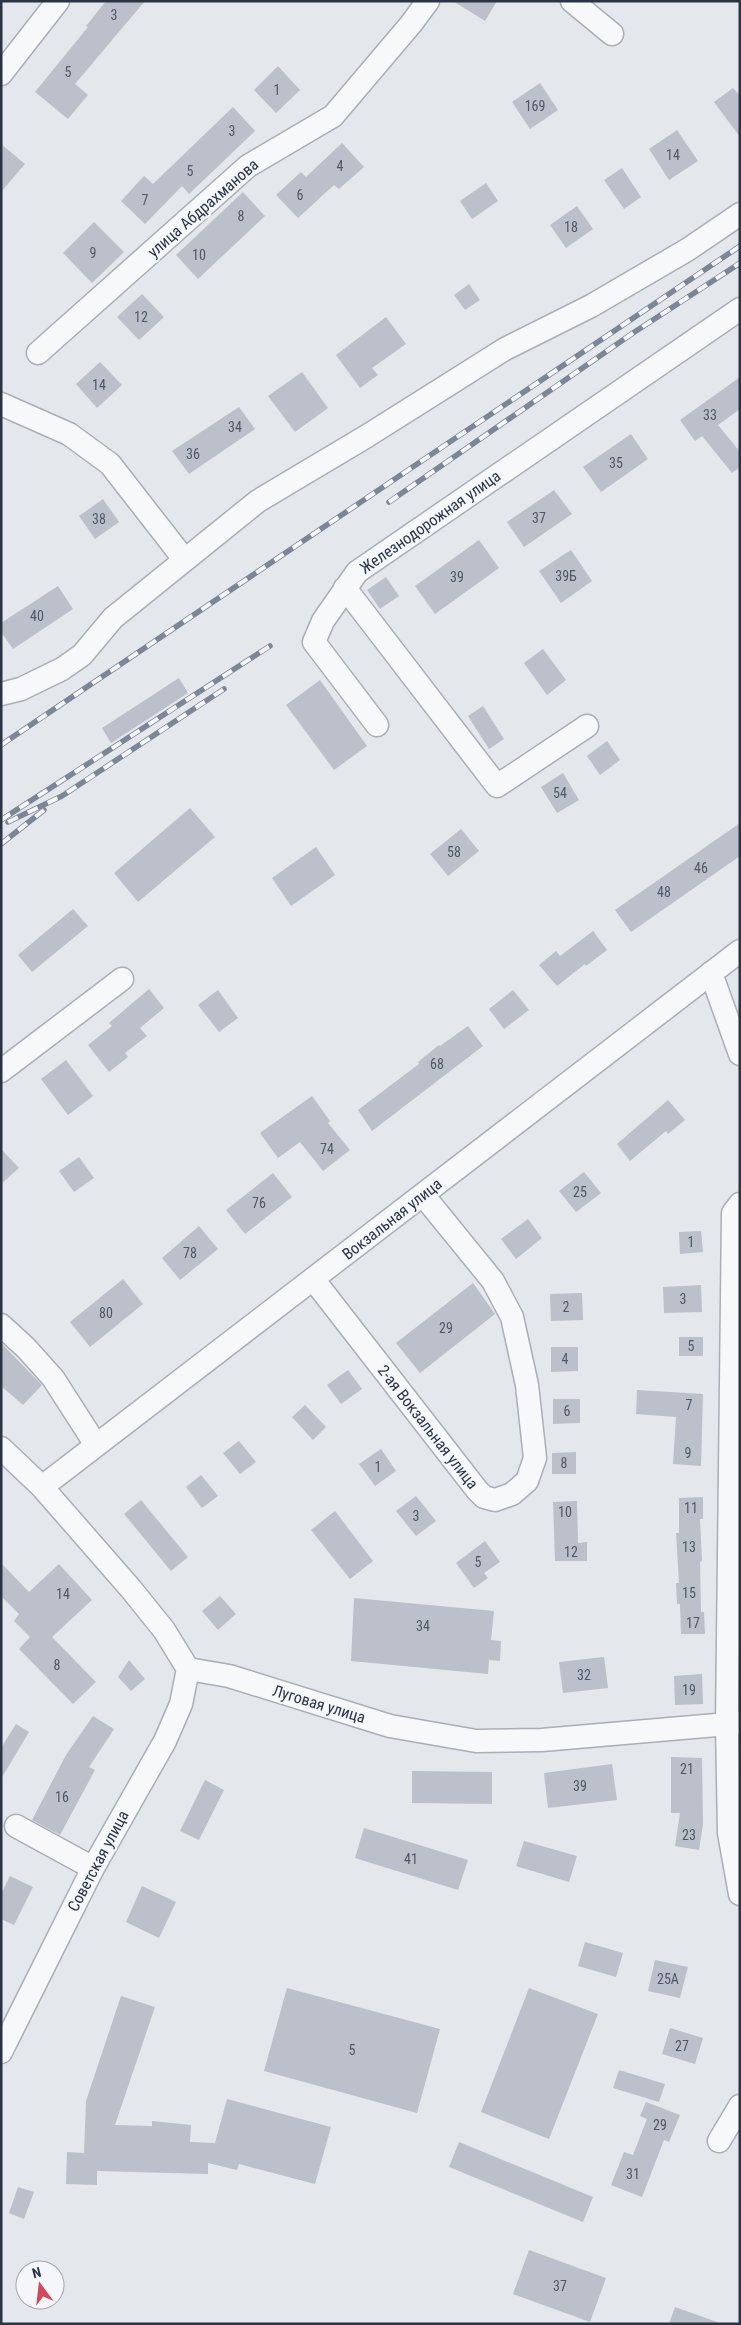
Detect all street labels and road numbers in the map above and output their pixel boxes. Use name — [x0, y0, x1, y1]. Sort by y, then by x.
street label: улица Абдрахманова — [144, 155, 262, 261]
street label: Железнодорожная улица — [356, 466, 504, 578]
street label: Вокзальная улица — [338, 1174, 446, 1264]
street label: 2-ая Вокзальная улица — [374, 1361, 482, 1493]
street label: Луговая улица — [270, 1681, 368, 1727]
street label: Советская улица — [63, 1807, 133, 1915]

